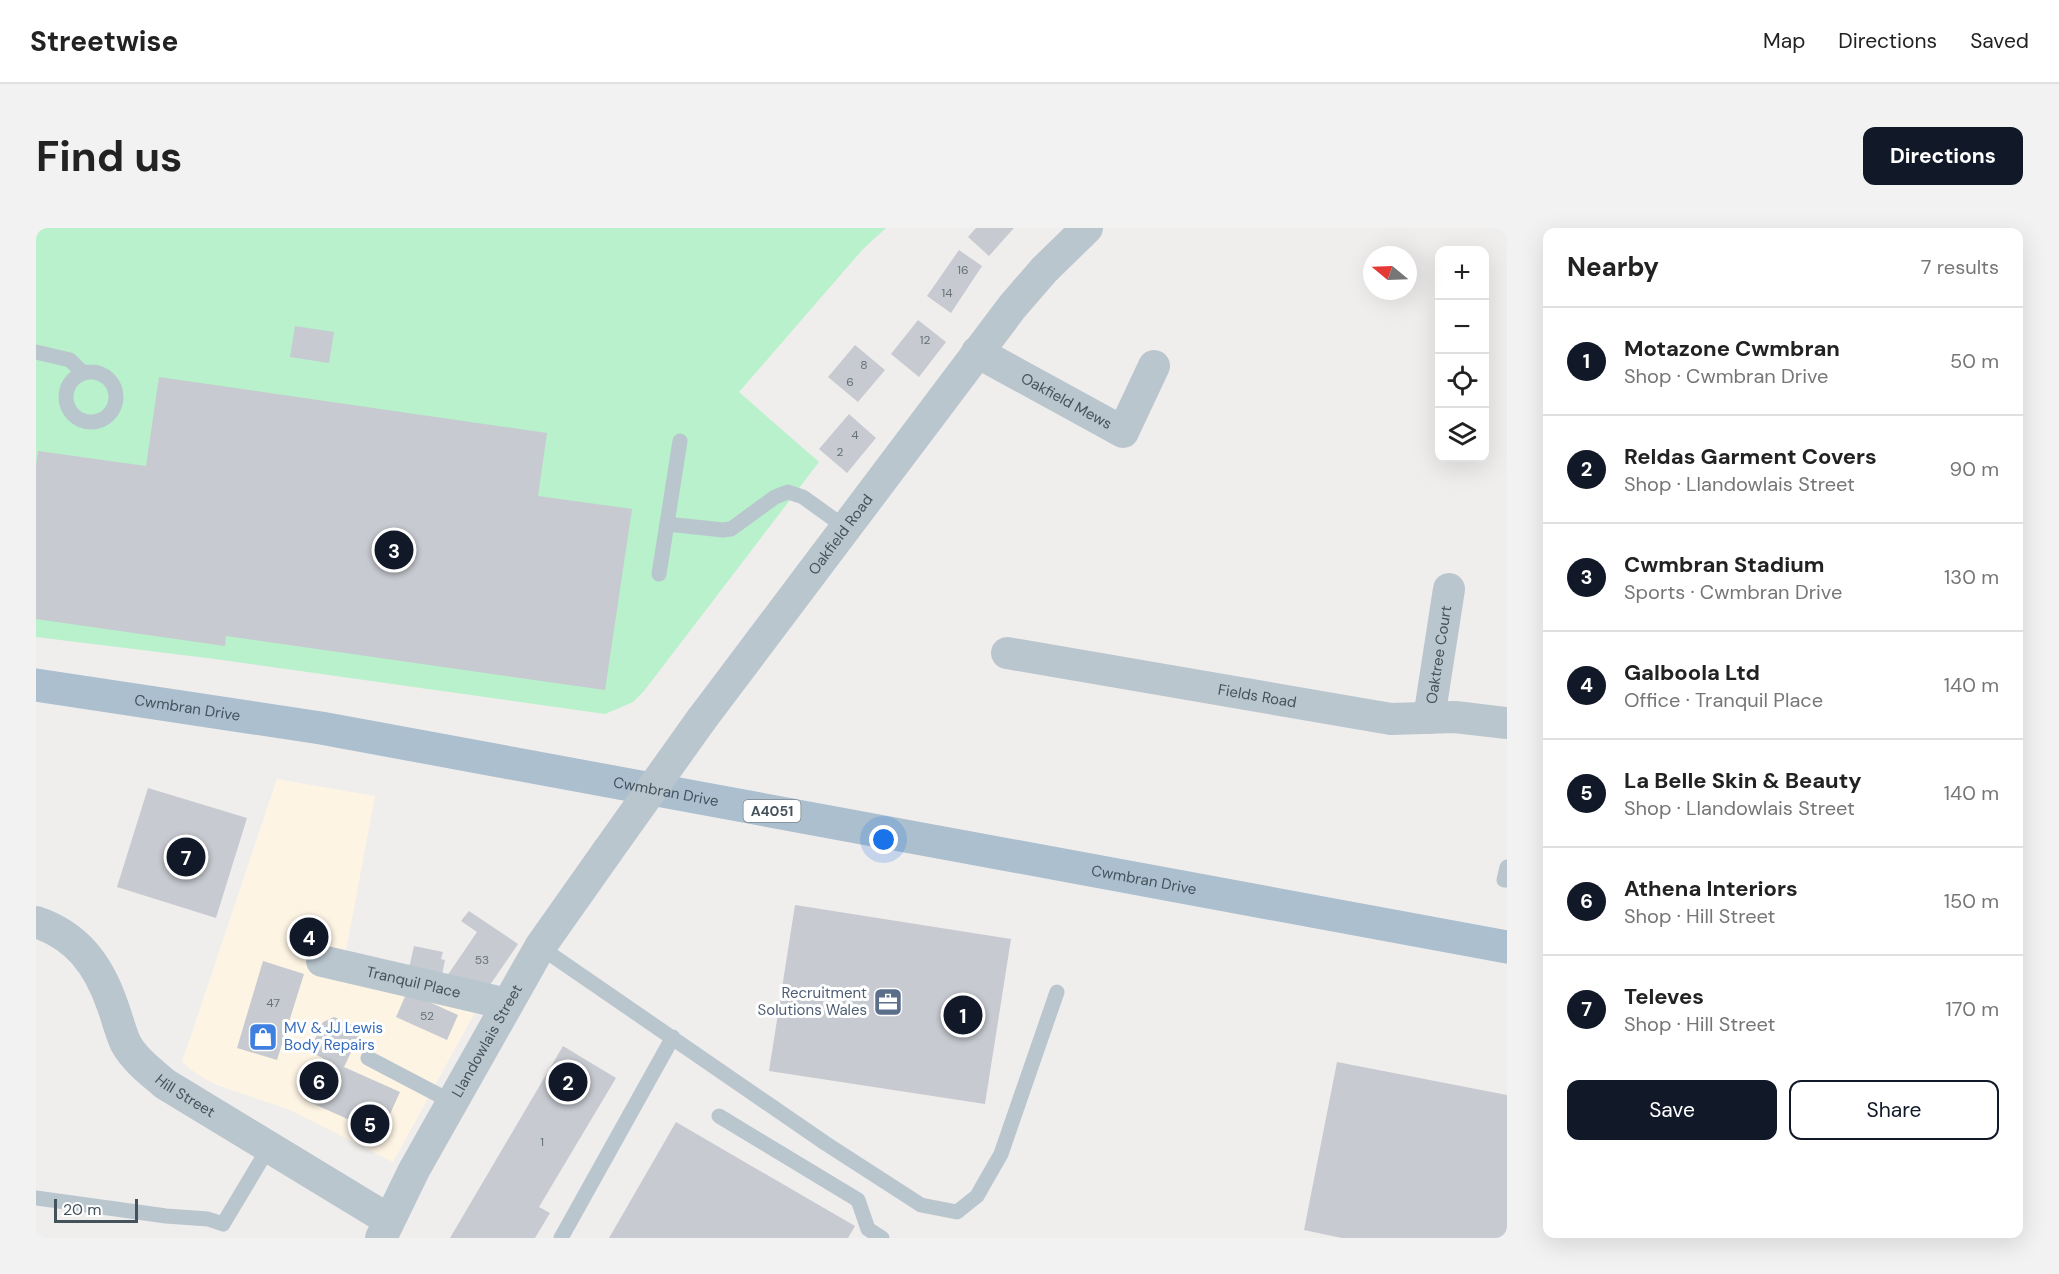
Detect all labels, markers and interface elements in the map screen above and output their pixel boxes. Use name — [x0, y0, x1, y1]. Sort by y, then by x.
text: Streetwise — [30, 23, 178, 60]
text: Map — [1763, 27, 1805, 55]
text: Directions — [1838, 27, 1937, 55]
text: Saved — [1970, 27, 2029, 55]
button: Directions — [1863, 127, 2023, 185]
text: Find us — [36, 129, 182, 184]
north arrow — [1363, 246, 1417, 300]
map controls — [1435, 246, 1489, 462]
button: + — [1435, 246, 1489, 300]
text: Nearby — [1567, 250, 1659, 284]
text: 7 results — [1921, 254, 1999, 280]
house number: 16 — [957, 262, 969, 278]
house number: 14 — [941, 285, 953, 301]
button: − — [1435, 300, 1489, 354]
house number: 12 — [920, 332, 930, 348]
text: Motazone Cwmbran — [1624, 334, 1840, 363]
text: 1 — [1583, 348, 1590, 374]
text: 50 m — [1950, 348, 1999, 374]
button: locate — [1435, 354, 1489, 408]
house number: 8 — [860, 357, 868, 373]
text: Shop · Cwmbran Drive — [1624, 363, 1828, 389]
street label: Oakfield Mews — [1017, 368, 1116, 434]
house number: 6 — [846, 374, 854, 390]
button: layers — [1435, 408, 1489, 462]
house number: 4 — [851, 427, 859, 443]
text: Reldas Garment Covers — [1624, 442, 1877, 471]
house number: 2 — [837, 444, 844, 460]
text: 2 — [1581, 456, 1592, 482]
text: 90 m — [1950, 456, 1999, 482]
text: Shop · Llandowlais Street — [1624, 471, 1855, 497]
street label: Oakfield Road — [804, 490, 877, 579]
pin: 3 — [374, 528, 414, 572]
text: Cwmbran Stadium — [1624, 550, 1824, 579]
text: 3 — [1580, 564, 1593, 590]
text: 130 m — [1944, 564, 1999, 590]
text: Sports · Cwmbran Drive — [1624, 579, 1842, 605]
street label: Oaktree Court — [1421, 604, 1456, 705]
text: Galboola Ltd — [1624, 658, 1760, 687]
text: 4 — [1580, 672, 1593, 698]
text: 140 m — [1944, 672, 1999, 698]
street label: Fields Road — [1216, 679, 1298, 713]
text: Office · Tranquil Place — [1624, 687, 1823, 713]
street label: Cwmbran Drive — [133, 690, 242, 726]
text: La Belle Skin & Beauty — [1624, 766, 1861, 795]
street label: Cwmbran Drive — [612, 772, 720, 811]
text: 5 — [1580, 780, 1593, 806]
text: 140 m — [1944, 780, 1999, 806]
text: Shop · Llandowlais Street — [1624, 795, 1855, 821]
road number: A4051 — [744, 800, 800, 822]
your location — [869, 825, 898, 854]
pin: 7 — [166, 834, 206, 880]
street label: Cwmbran Drive — [1089, 860, 1198, 899]
text: Athena Interiors — [1624, 874, 1798, 903]
text: 6 — [1580, 888, 1593, 914]
text: 150 m — [1944, 888, 1999, 914]
text: Shop · Hill Street — [1624, 903, 1775, 929]
pin: 4 — [290, 914, 328, 960]
house number: 53 — [475, 952, 489, 968]
street label: Tranquil Place — [364, 962, 463, 1003]
street label: Llandowlais Street — [447, 981, 527, 1101]
text: Televes — [1624, 982, 1704, 1011]
place label: Recruitment Solutions Wales — [758, 983, 867, 1020]
office icon: Recruitment Solutions Wales — [872, 986, 904, 1018]
pin: 1 — [944, 992, 982, 1038]
house number: 47 — [266, 995, 280, 1011]
text: 7 — [1581, 996, 1592, 1022]
text: 170 m — [1946, 996, 1999, 1022]
house number: 52 — [420, 1008, 434, 1024]
text: Shop · Hill Street — [1624, 1011, 1775, 1037]
place label: MV & JJ Lewis Body Repairs — [284, 1018, 383, 1055]
shop icon: MV & JJ Lewis Body Repairs — [247, 1021, 279, 1053]
pin: 6 — [300, 1058, 338, 1104]
pin: 2 — [548, 1060, 588, 1104]
street label: Hill Street — [151, 1070, 219, 1122]
button: Save — [1567, 1080, 1777, 1140]
button: Share — [1789, 1080, 1999, 1140]
pin: 5 — [350, 1102, 390, 1146]
house number: 1 — [540, 1134, 544, 1150]
scale bar — [54, 1196, 138, 1224]
text: 20 m — [63, 1199, 102, 1220]

